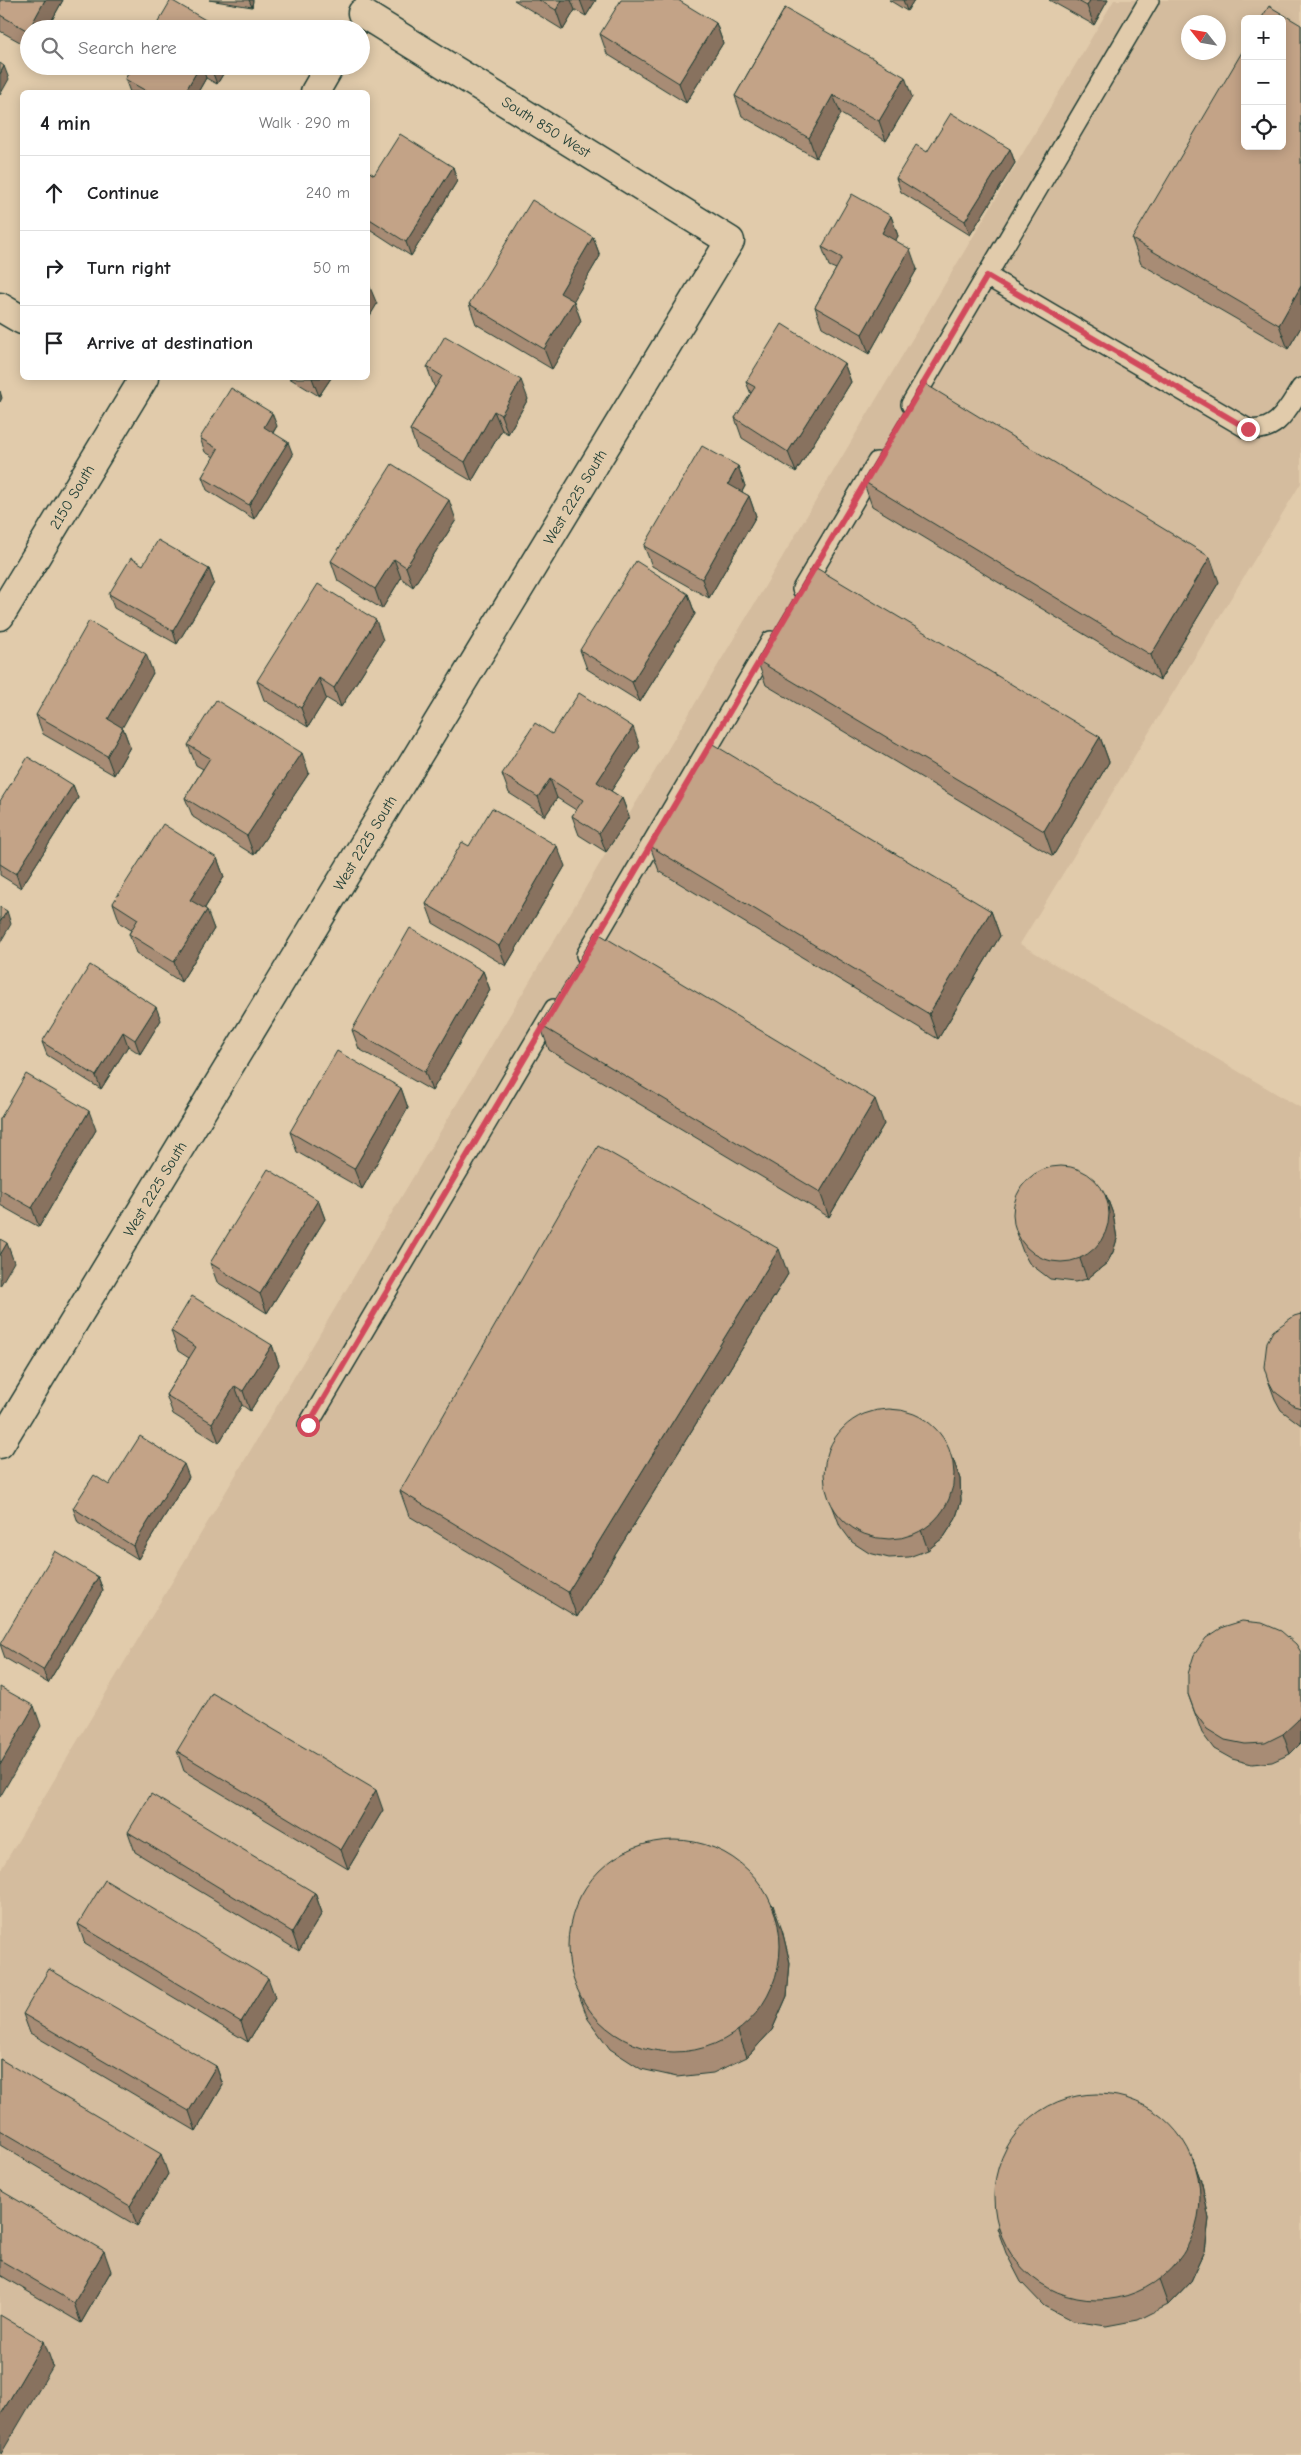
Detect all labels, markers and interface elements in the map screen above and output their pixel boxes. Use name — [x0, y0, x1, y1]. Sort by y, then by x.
north arrow — [1181, 15, 1226, 60]
map controls — [1241, 15, 1286, 150]
button: + — [1241, 15, 1286, 60]
search box — [20, 20, 370, 75]
icon: search — [38, 34, 66, 62]
text: Search here — [78, 37, 177, 59]
button: − — [1241, 60, 1286, 105]
street label: South 850 West — [498, 93, 594, 162]
button: locate — [1241, 105, 1286, 150]
text: 4 min — [40, 111, 91, 135]
text: Walk · 290 m — [259, 114, 350, 132]
icon: ahead — [40, 179, 68, 207]
text: Continue — [87, 182, 159, 204]
text: 240 m — [306, 184, 350, 202]
icon: right — [40, 254, 68, 282]
text: Turn right — [87, 257, 171, 279]
text: 50 m — [313, 259, 350, 277]
icon: arrive — [40, 329, 68, 357]
text: Arrive at destination — [87, 332, 253, 354]
route end — [1237, 418, 1260, 441]
street label: West 2225 South — [539, 446, 611, 548]
street label: 2150 South — [46, 461, 98, 533]
street label: West 2225 South — [329, 792, 401, 894]
street label: West 2225 South — [119, 1138, 191, 1240]
route start — [297, 1414, 320, 1437]

